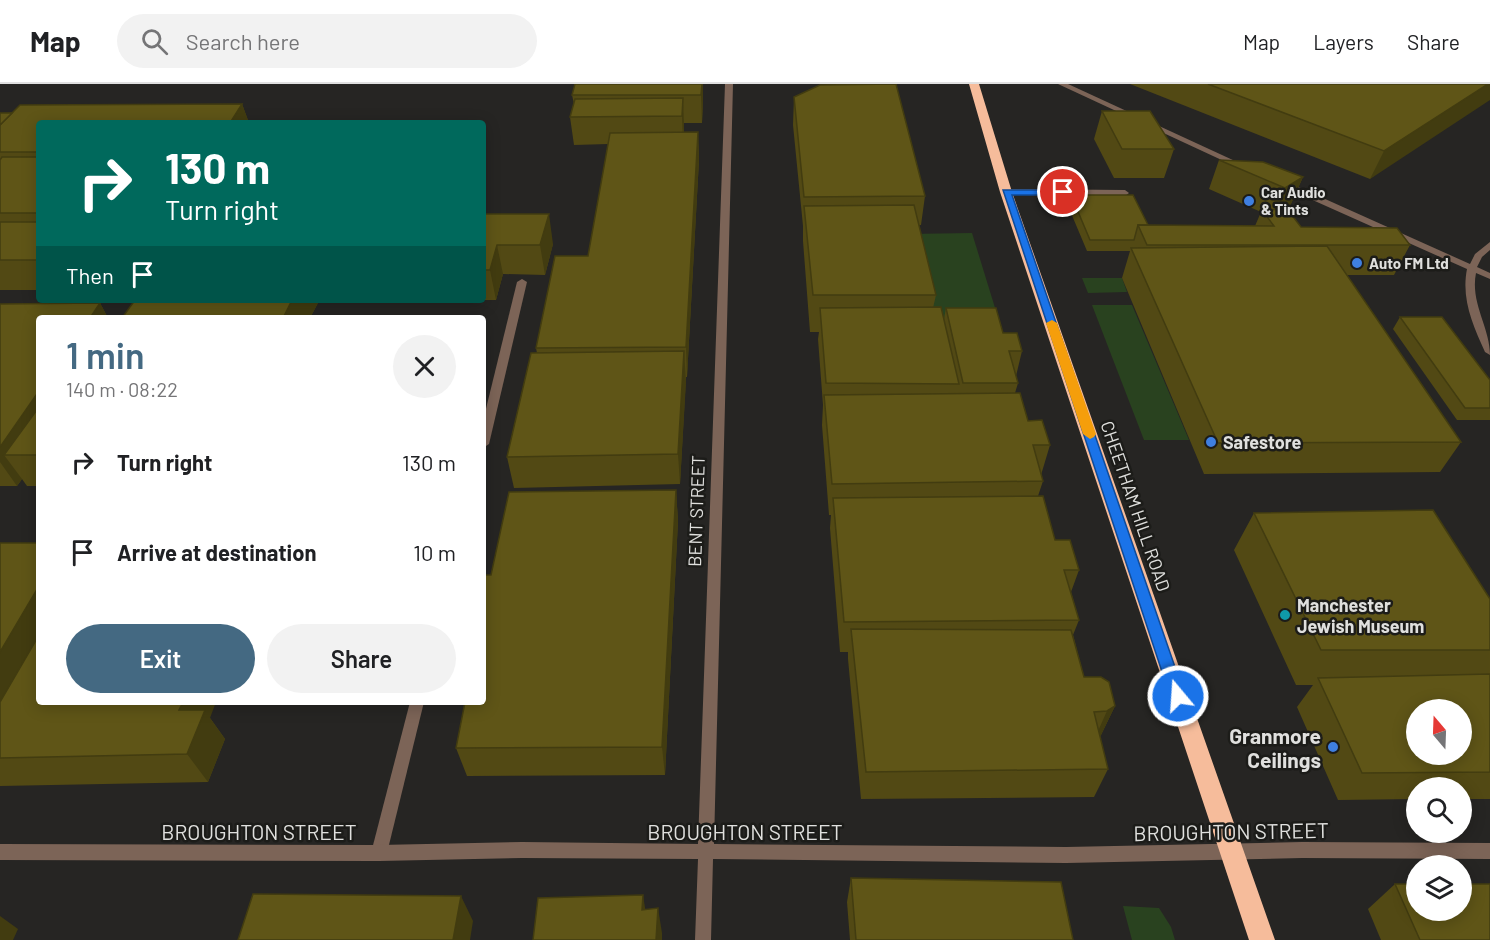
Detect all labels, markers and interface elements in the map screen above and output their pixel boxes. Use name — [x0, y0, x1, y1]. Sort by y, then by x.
search box — [117, 14, 537, 68]
text: Map — [30, 24, 81, 58]
icon: search — [138, 25, 171, 58]
text: Search here — [186, 28, 300, 54]
text: Map — [1243, 29, 1280, 54]
text: Layers — [1313, 29, 1374, 54]
text: Share — [1407, 29, 1460, 54]
text: 130 m — [165, 142, 270, 192]
icon: right — [66, 144, 144, 222]
pin — [1037, 166, 1088, 217]
icon: arrive — [1046, 175, 1079, 208]
place label: Car Audio & Tints — [1261, 183, 1326, 218]
text: Turn right — [165, 193, 279, 225]
marker: Car Audio & Tints — [1242, 194, 1256, 208]
place label: Auto FM Ltd — [1369, 254, 1449, 272]
marker: Auto FM Ltd — [1350, 256, 1364, 270]
icon: arrive — [126, 258, 159, 291]
text: Then — [66, 262, 114, 288]
text: 1 min — [66, 333, 145, 376]
button: close — [393, 335, 456, 398]
text: 140 m · 08:22 — [66, 377, 178, 401]
street label: CHEETHAM HILL ROAD — [1097, 418, 1175, 594]
place label: Safestore — [1223, 431, 1301, 453]
marker: Safestore — [1204, 435, 1218, 449]
icon: right — [66, 446, 99, 479]
text: Turn right — [117, 449, 212, 475]
text: 130 m — [402, 449, 456, 475]
street label: BENT STREET — [683, 455, 709, 567]
icon: arrive — [66, 536, 99, 569]
text: Arrive at destination — [117, 539, 316, 565]
text: 10 m — [413, 539, 456, 565]
place label: Manchester Jewish Museum — [1297, 594, 1424, 637]
marker: Manchester Jewish Museum — [1278, 608, 1292, 622]
button: Exit — [66, 624, 255, 693]
button: Share — [267, 624, 456, 693]
position arrow — [1146, 664, 1210, 728]
north arrow — [1406, 699, 1472, 765]
map controls — [1406, 699, 1472, 921]
place label: Granmore Ceilings — [1229, 723, 1321, 772]
marker: Granmore Ceilings — [1326, 740, 1340, 754]
button: search — [1406, 777, 1472, 843]
street label: BROUGHTON STREET — [1133, 817, 1329, 845]
street label: BROUGHTON STREET — [161, 819, 357, 844]
street label: BROUGHTON STREET — [647, 819, 843, 844]
button: layers — [1406, 855, 1472, 921]

